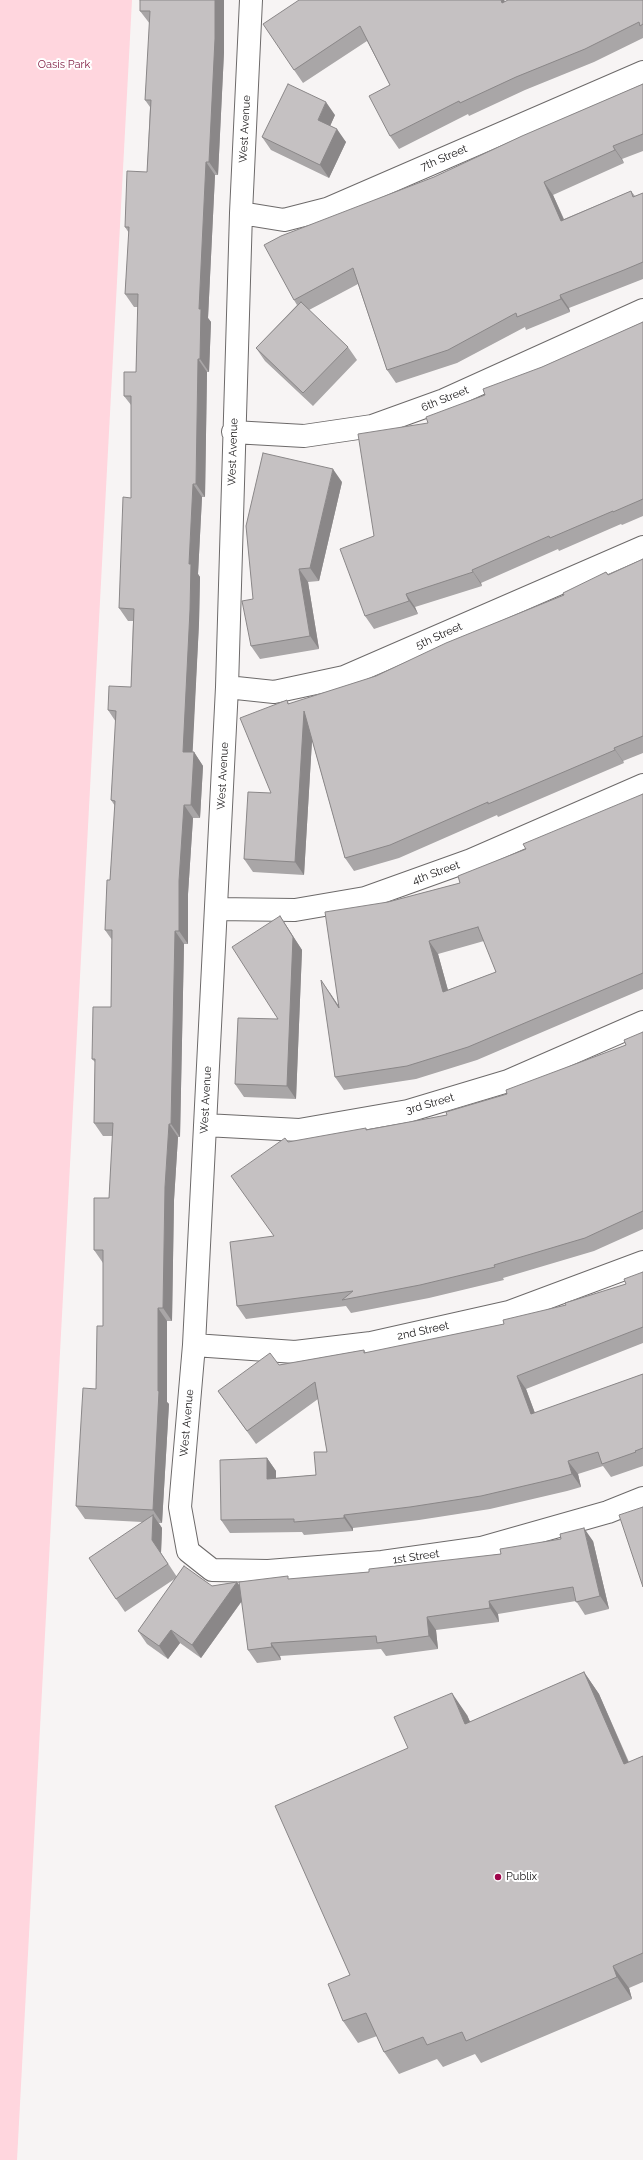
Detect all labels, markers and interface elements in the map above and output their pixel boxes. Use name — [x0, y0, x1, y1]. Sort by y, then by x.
park label: Oasis Park — [38, 58, 90, 72]
street label: West Avenue — [237, 95, 253, 163]
street label: 7th Street — [419, 142, 469, 174]
street label: 6th Street — [419, 384, 471, 414]
street label: West Avenue — [225, 418, 241, 486]
street label: 5th Street — [414, 620, 464, 652]
street label: West Avenue — [215, 742, 231, 810]
street label: 4th Street — [411, 858, 461, 888]
street label: West Avenue — [198, 1066, 214, 1134]
street label: 3rd Street — [404, 1091, 456, 1117]
street label: 2nd Street — [396, 1319, 450, 1343]
street label: West Avenue — [177, 1389, 197, 1457]
street label: 1st Street — [392, 1547, 440, 1567]
place label: Publix — [506, 1870, 537, 1884]
marker: Publix — [493, 1872, 503, 1882]

